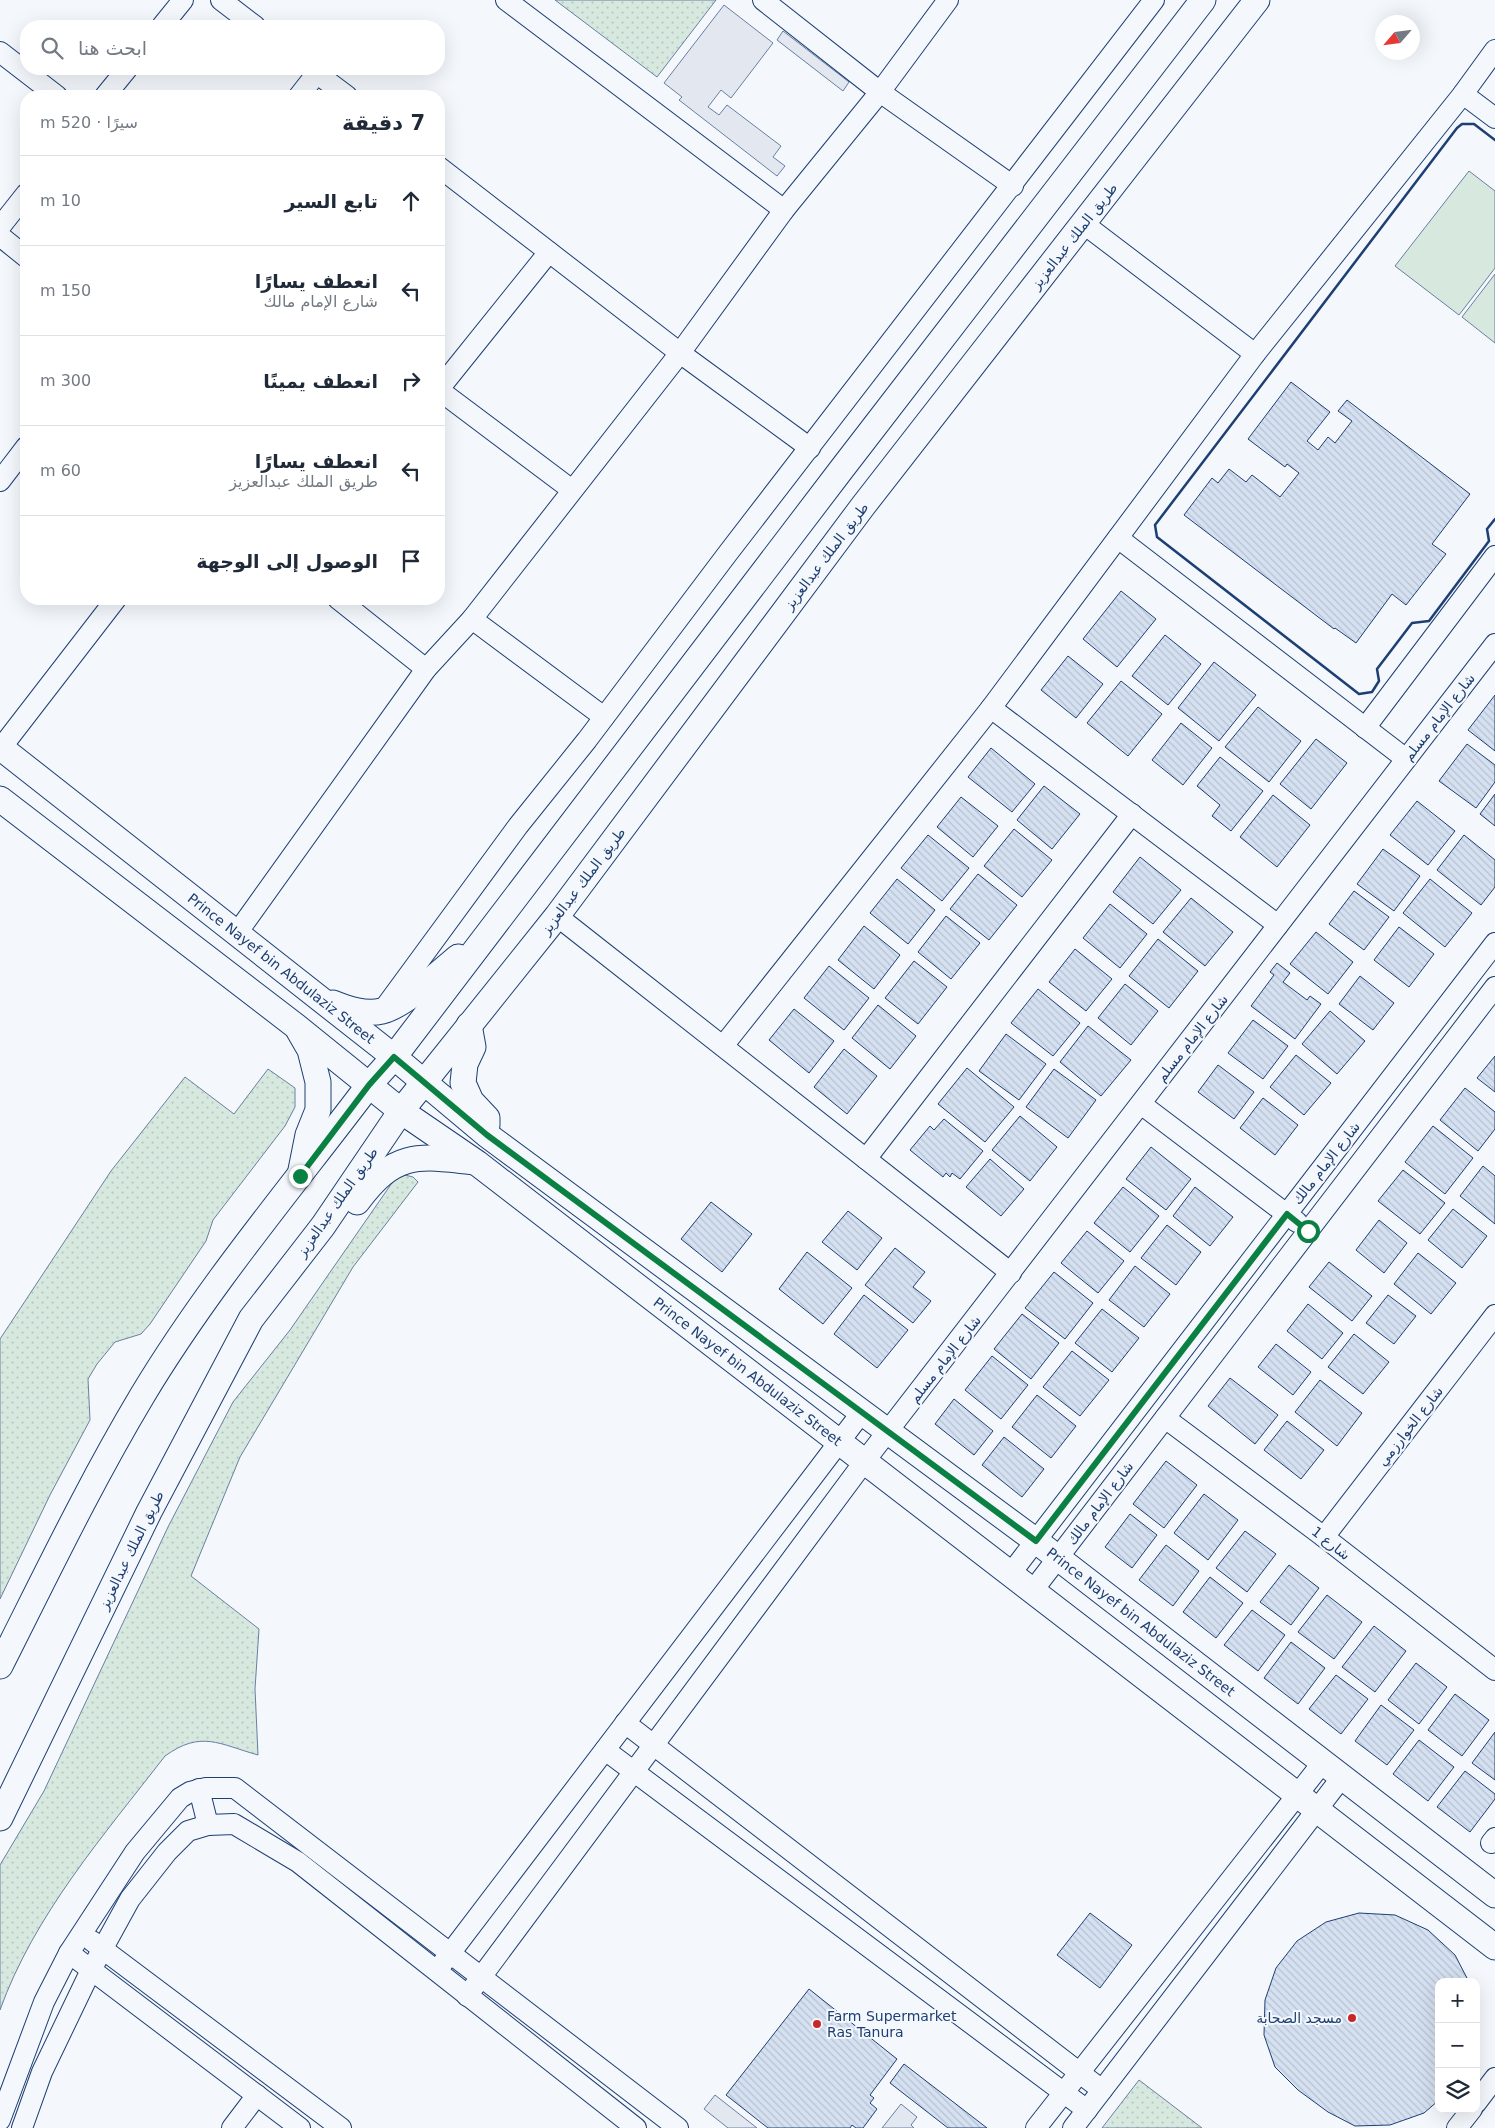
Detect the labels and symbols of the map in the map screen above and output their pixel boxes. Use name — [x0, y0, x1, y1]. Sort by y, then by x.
north arrow — [1375, 15, 1420, 60]
street label: طريق الملك عبدالعزيز — [1027, 180, 1121, 294]
street label: طريق الملك عبدالعزيز — [780, 499, 872, 614]
street label: شارع الإمام مسلم — [1400, 670, 1479, 764]
street label: طريق الملك عبدالعزيز — [537, 824, 629, 939]
street label: Prince Nayef bin Abdulaziz Street — [185, 890, 378, 1047]
street label: شارع الإمام مسلم — [1153, 991, 1232, 1085]
street label: شارع الإمام مالك — [1289, 1119, 1364, 1208]
street label: طريق الملك عبدالعزيز — [293, 1144, 382, 1261]
route end — [289, 1165, 312, 1188]
route start — [1297, 1220, 1320, 1243]
street label: Prince Nayef bin Abdulaziz Street — [650, 1294, 846, 1449]
street label: شارع الإمام مسلم — [906, 1312, 985, 1406]
street label: شارع الخوارزمي — [1374, 1383, 1447, 1470]
street label: شارع الإمام مالك — [1063, 1458, 1137, 1548]
street label: طريق الملك عبدالعزيز — [95, 1488, 168, 1613]
street label: شارع 1 — [1308, 1523, 1353, 1564]
street label: Prince Nayef bin Abdulaziz Street — [1044, 1544, 1239, 1700]
place label: Farm Supermarket Ras Tanura — [827, 2008, 957, 2040]
place label: مسجد الصحابة — [1256, 2010, 1342, 2026]
marker: مسجد الصحابة — [1346, 2012, 1358, 2024]
marker: Farm Supermarket Ras Tanura — [811, 2018, 823, 2030]

